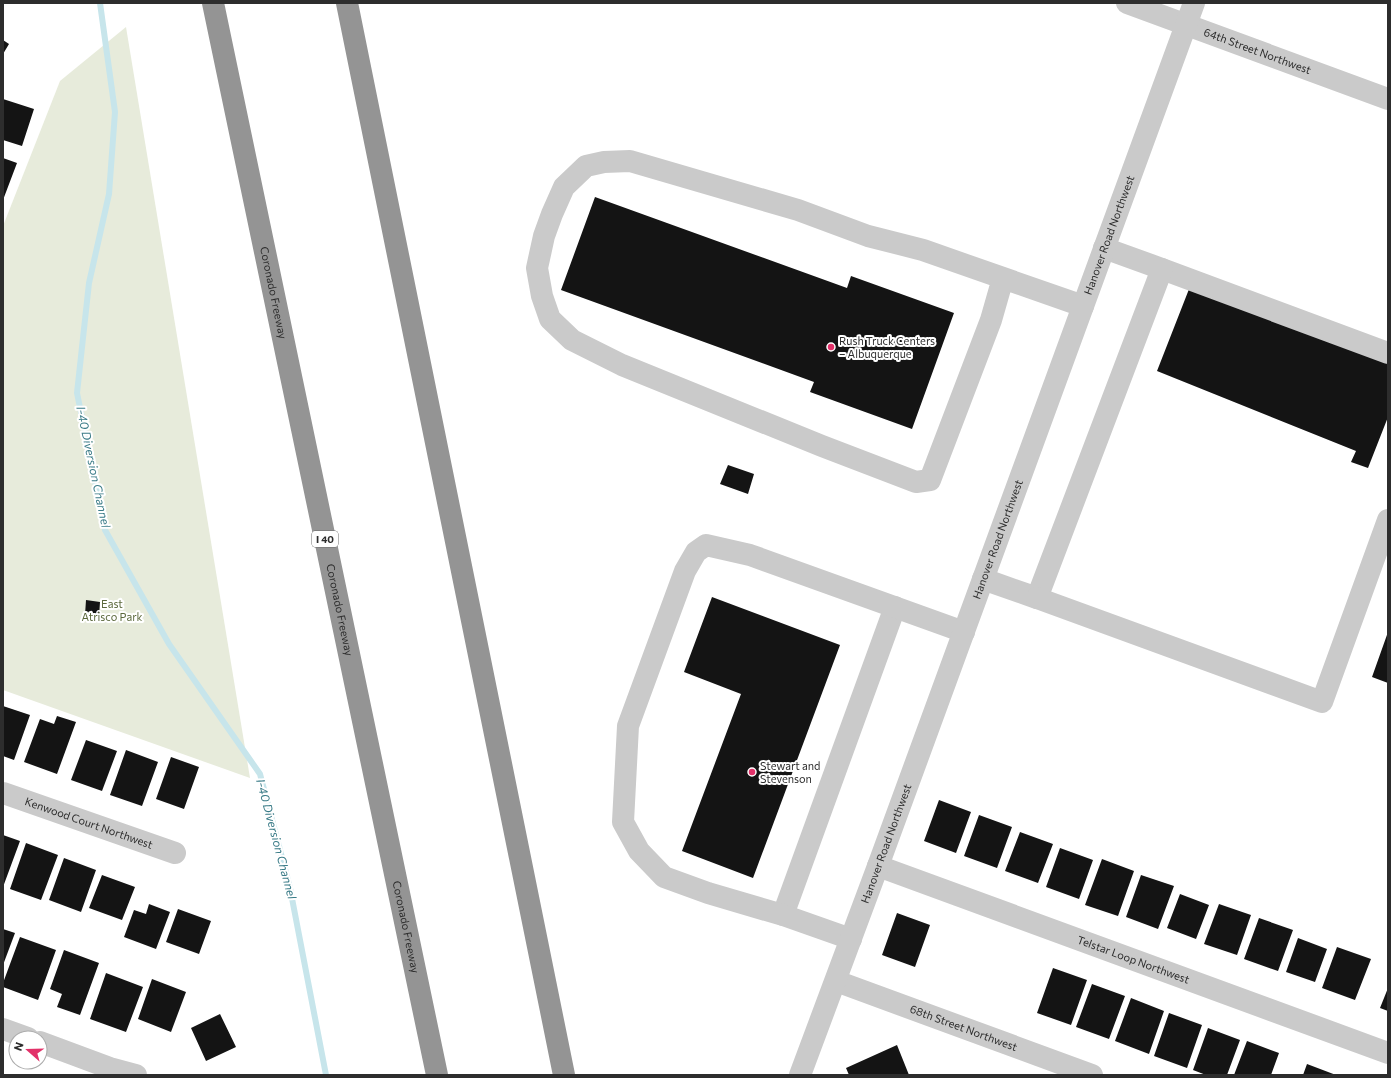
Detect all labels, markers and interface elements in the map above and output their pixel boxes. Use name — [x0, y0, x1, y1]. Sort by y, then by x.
street label: 64th Street Northwest — [1202, 25, 1314, 76]
street label: Hanover Road Northwest — [1081, 173, 1137, 296]
street label: Coronado Freeway — [258, 245, 290, 340]
place label: Rush Truck Centers – Albuquerque — [839, 334, 935, 360]
marker: Rush Truck Centers – Albuquerque — [826, 342, 836, 352]
water label: I-40 Diversion Channel — [74, 405, 114, 530]
street label: Hanover Road Northwest — [969, 477, 1025, 601]
road number: I 40 — [312, 531, 338, 547]
street label: Coronado Freeway — [324, 562, 356, 657]
park label: East Atrisco Park — [81, 597, 143, 623]
place label: Stewart and Stevenson — [760, 759, 820, 785]
marker: Stewart and Stevenson — [747, 767, 757, 777]
water label: I-40 Diversion Channel — [254, 777, 300, 901]
street label: Hanover Road Northwest — [858, 781, 914, 905]
street label: Kenwood Court Northwest — [23, 794, 155, 851]
street label: Coronado Freeway — [391, 880, 423, 975]
street label: Telstar Loop Northwest — [1076, 933, 1192, 986]
street label: 68th Street Northwest — [908, 1002, 1020, 1053]
north arrow — [8, 1030, 48, 1070]
text: N — [11, 1040, 26, 1053]

